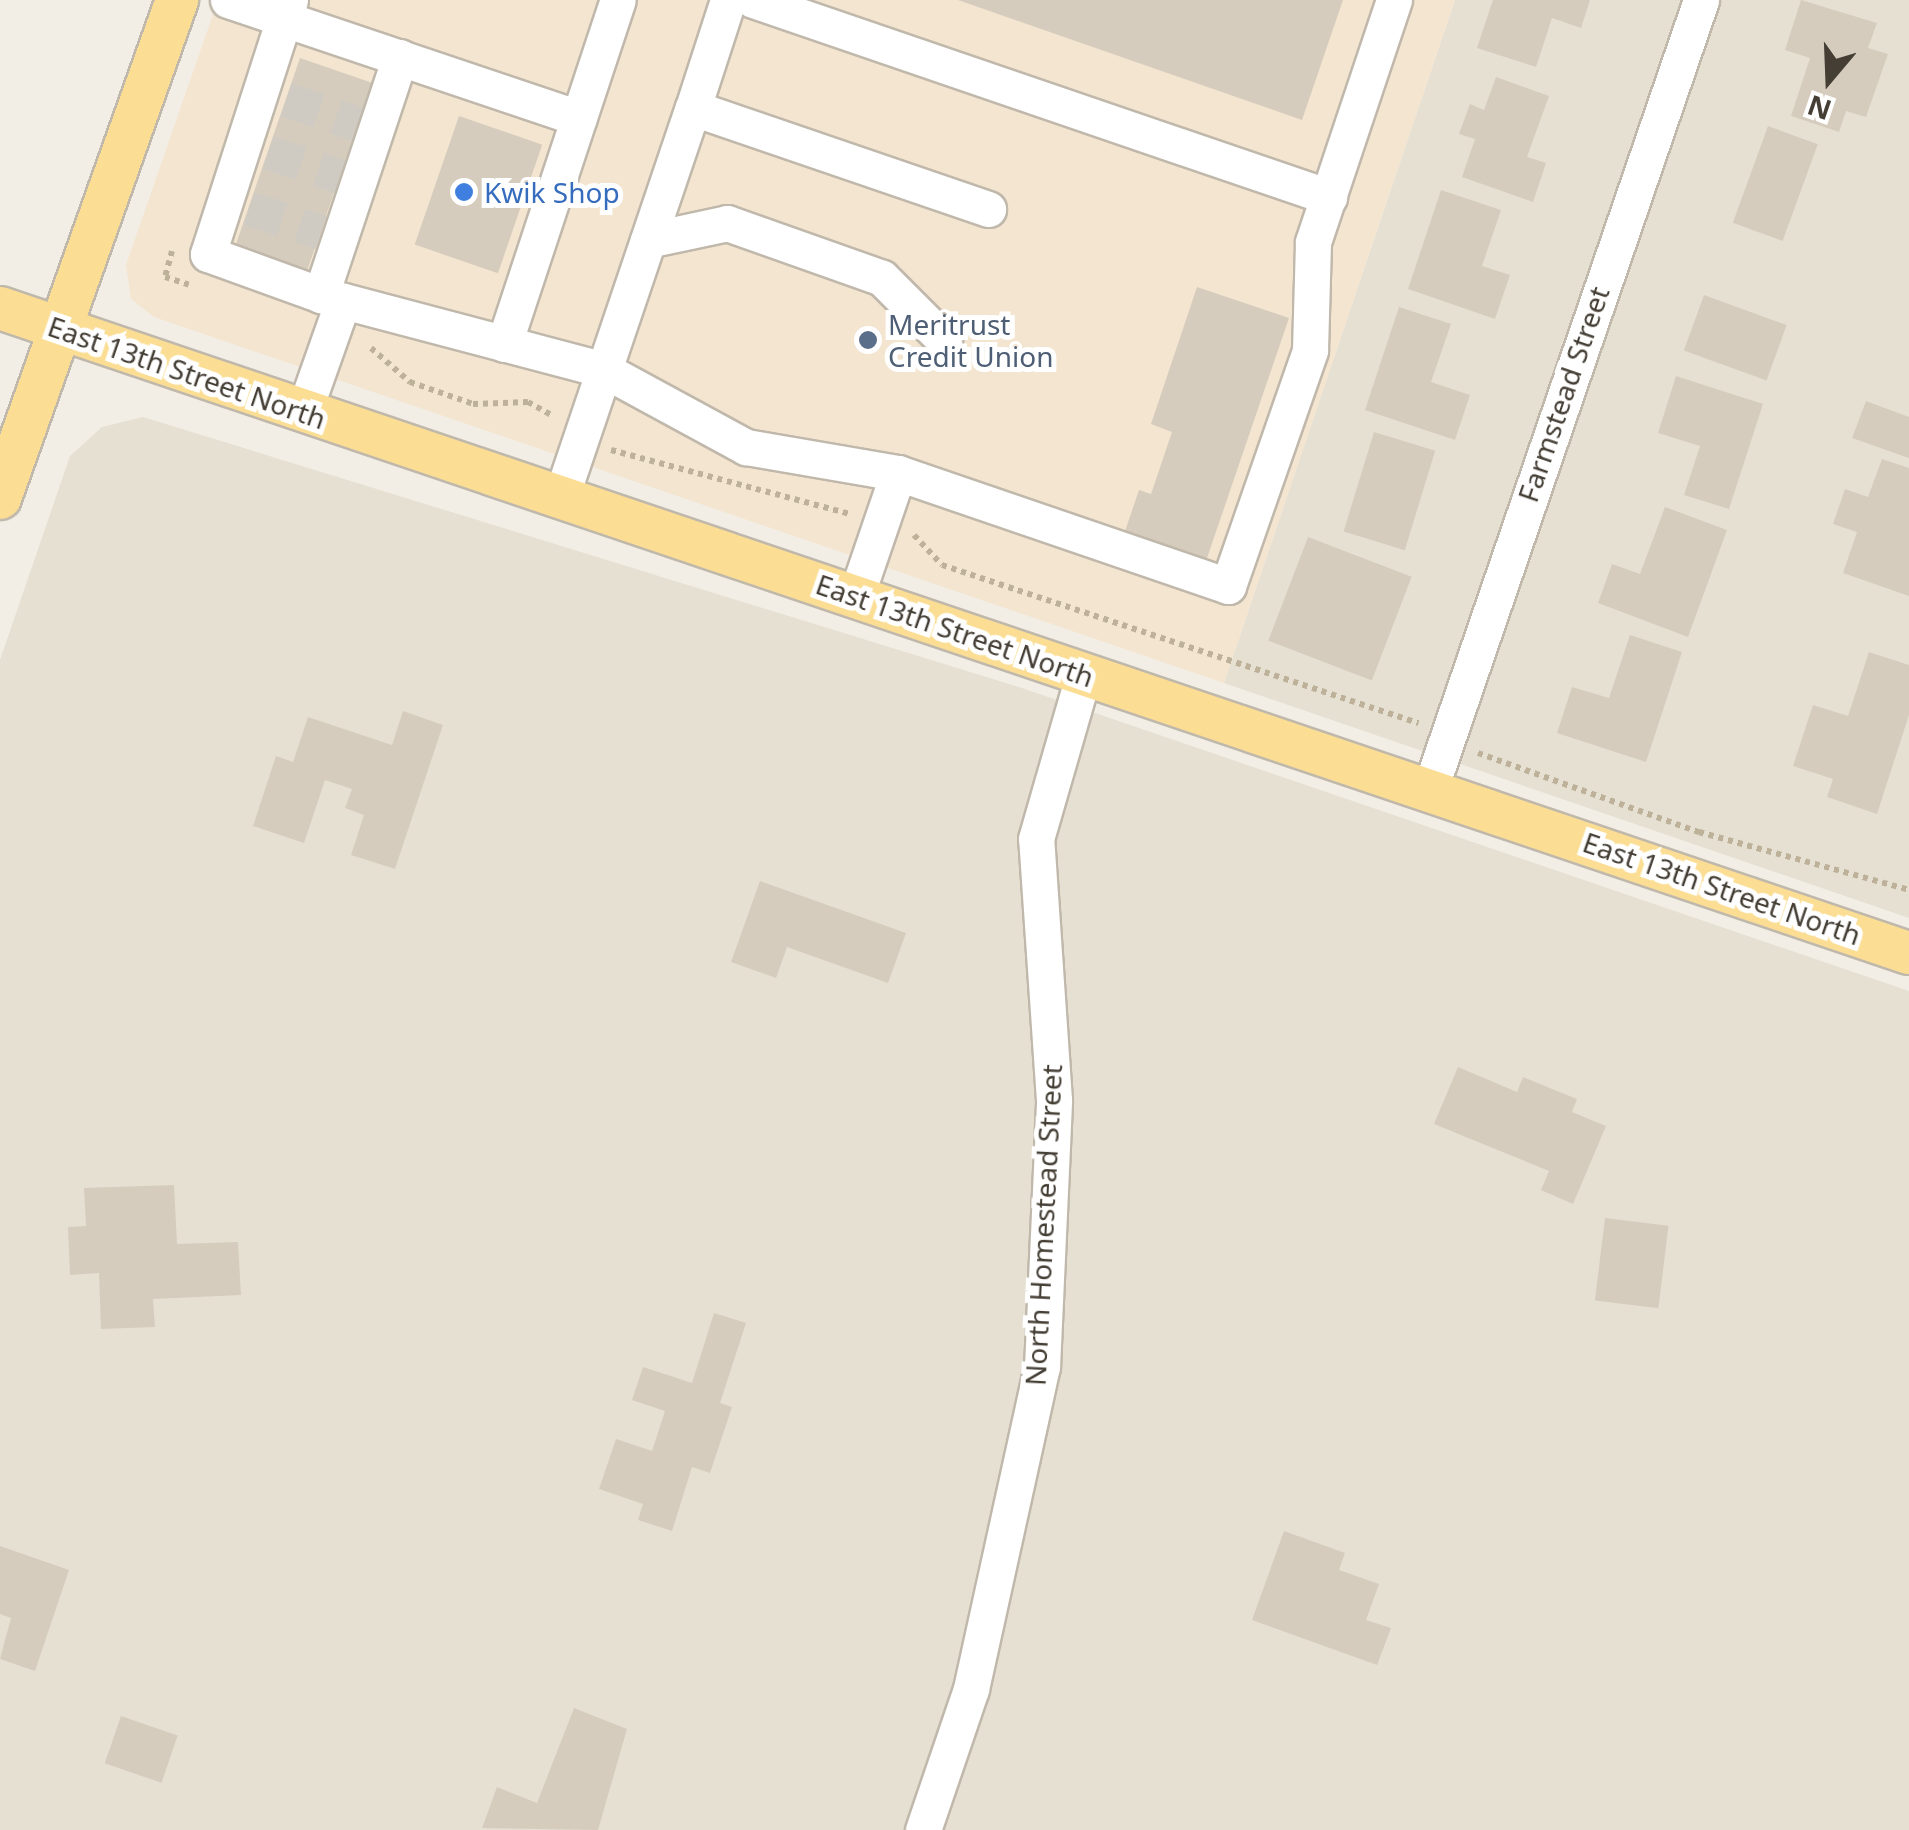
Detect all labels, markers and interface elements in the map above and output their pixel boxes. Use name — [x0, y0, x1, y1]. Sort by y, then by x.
north arrow — [1779, 30, 1879, 130]
text: N — [1802, 87, 1836, 130]
place label: Kwik Shop — [484, 175, 620, 209]
marker: Kwik Shop — [453, 181, 475, 203]
street label: Farmstead Street — [1510, 282, 1616, 506]
place label: Meritrust Credit Union — [888, 307, 1054, 373]
street label: East 13th Street North — [44, 309, 330, 435]
marker: Meritrust Credit Union — [857, 329, 879, 351]
street label: East 13th Street North — [812, 567, 1098, 693]
street label: East 13th Street North — [1579, 825, 1865, 951]
street label: North Homestead Street — [1018, 1063, 1068, 1387]

